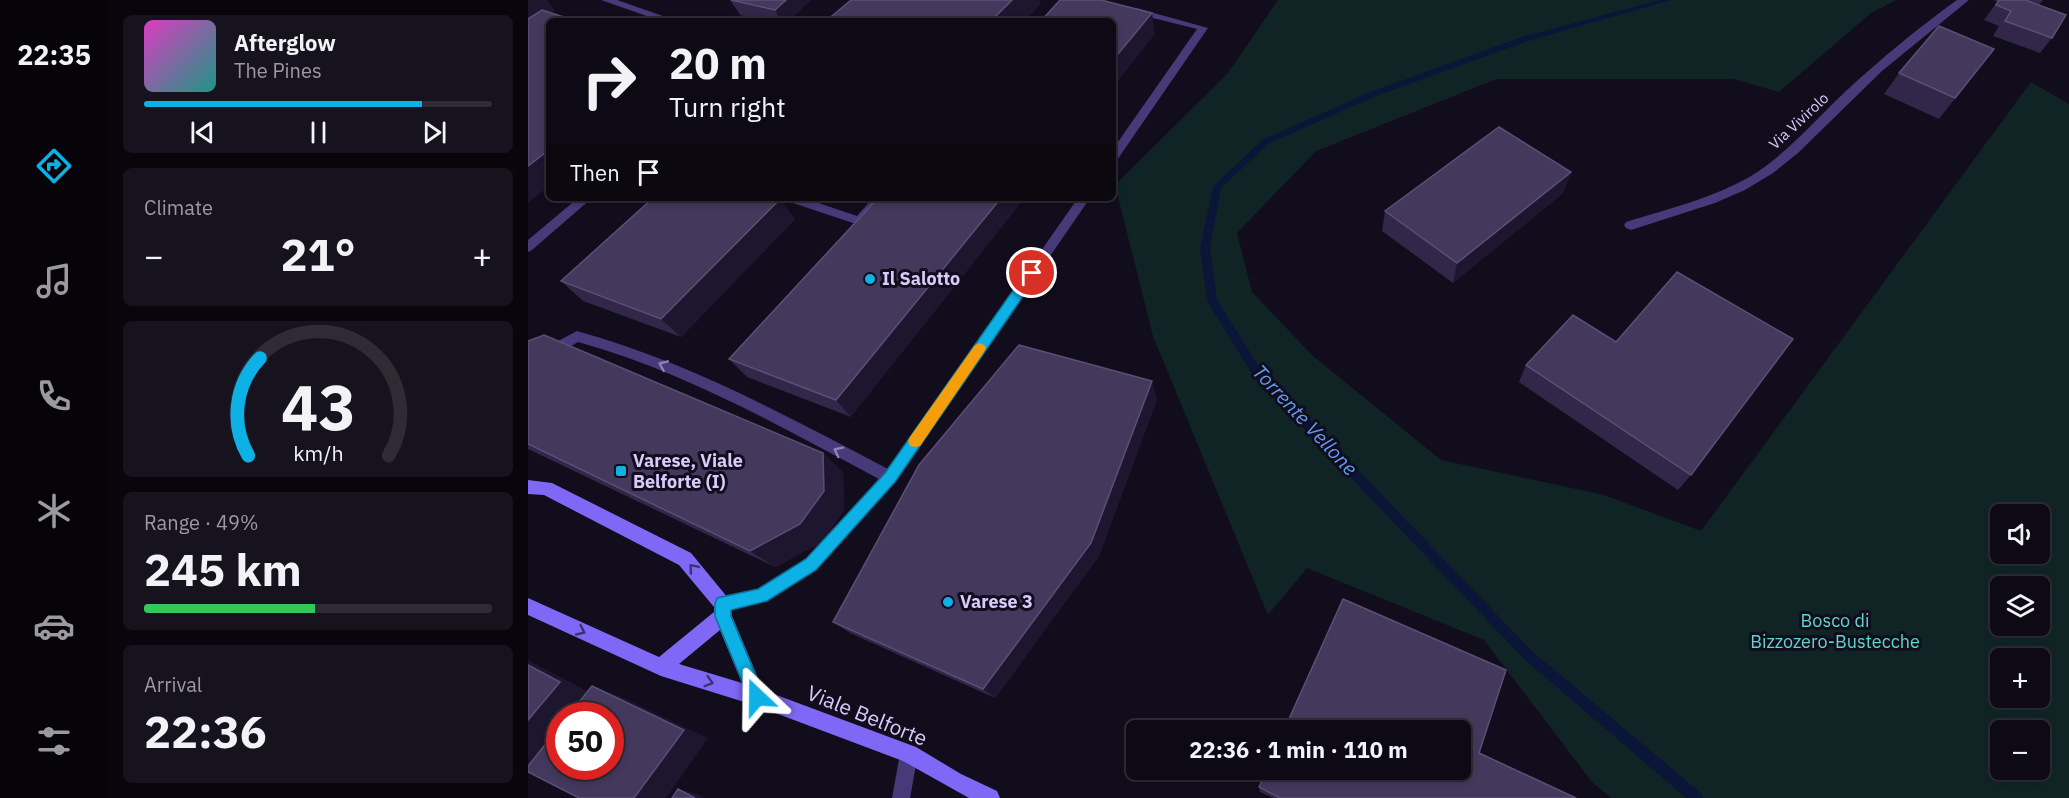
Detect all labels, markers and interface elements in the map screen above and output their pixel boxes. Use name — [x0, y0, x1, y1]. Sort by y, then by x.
text: Afterglow — [234, 28, 336, 57]
text: 20 m — [669, 36, 767, 91]
text: 22:35 — [17, 37, 91, 72]
icon: right — [570, 42, 648, 120]
text: The Pines — [234, 57, 322, 84]
street label: Via Vivirolo — [1765, 88, 1832, 153]
text: Turn right — [669, 89, 786, 124]
icon: previous — [186, 116, 219, 149]
icon: pause — [302, 116, 335, 149]
icon: next — [418, 116, 451, 149]
icon: directions — [33, 145, 75, 187]
icon: arrive — [632, 156, 665, 189]
text: Then — [570, 158, 620, 187]
text: Climate — [144, 194, 213, 221]
text: 21° — [280, 225, 356, 283]
text: − — [144, 234, 164, 277]
text: + — [472, 234, 492, 277]
pin — [1006, 247, 1057, 298]
icon: arrive — [1015, 256, 1048, 289]
icon: music — [33, 260, 75, 302]
place label: Il Salotto — [882, 267, 960, 290]
marker: Il Salotto — [863, 272, 877, 286]
water label: Torrente Vellone — [1247, 358, 1364, 481]
one-way arrow — [658, 360, 669, 372]
text: 43 — [281, 366, 355, 447]
icon: phone — [33, 375, 75, 417]
text: km/h — [293, 439, 343, 467]
one-way arrow — [833, 446, 844, 458]
place label: Varese, Viale Belforte (I) — [633, 449, 743, 493]
marker: Varese, Viale Belforte (I) — [614, 464, 628, 478]
icon: climate — [33, 490, 75, 532]
map controls — [1990, 504, 2050, 780]
button: sound — [1990, 504, 2050, 564]
text: Range · 49% — [144, 509, 259, 536]
text: 245 km — [144, 540, 302, 598]
one-way arrow — [690, 564, 701, 575]
button: layers — [1990, 576, 2050, 636]
place label: Varese 3 — [960, 590, 1033, 613]
marker: Varese 3 — [941, 595, 955, 609]
icon: car — [33, 605, 75, 647]
park label: Bosco di Bizzozero-Bustecche — [1750, 609, 1920, 653]
one-way arrow — [574, 623, 585, 635]
button: + — [1990, 648, 2050, 708]
position arrow — [725, 665, 789, 729]
text: Arrival — [144, 671, 202, 698]
one-way arrow — [703, 675, 714, 687]
street label: Viale Belforte — [803, 678, 932, 752]
text: 22:36 — [144, 702, 267, 760]
speed limit sign: 50 — [546, 702, 624, 780]
icon: filters — [33, 720, 75, 762]
button: − — [1990, 720, 2050, 780]
text: 22:36 · 1 min · 110 m — [1189, 735, 1408, 764]

